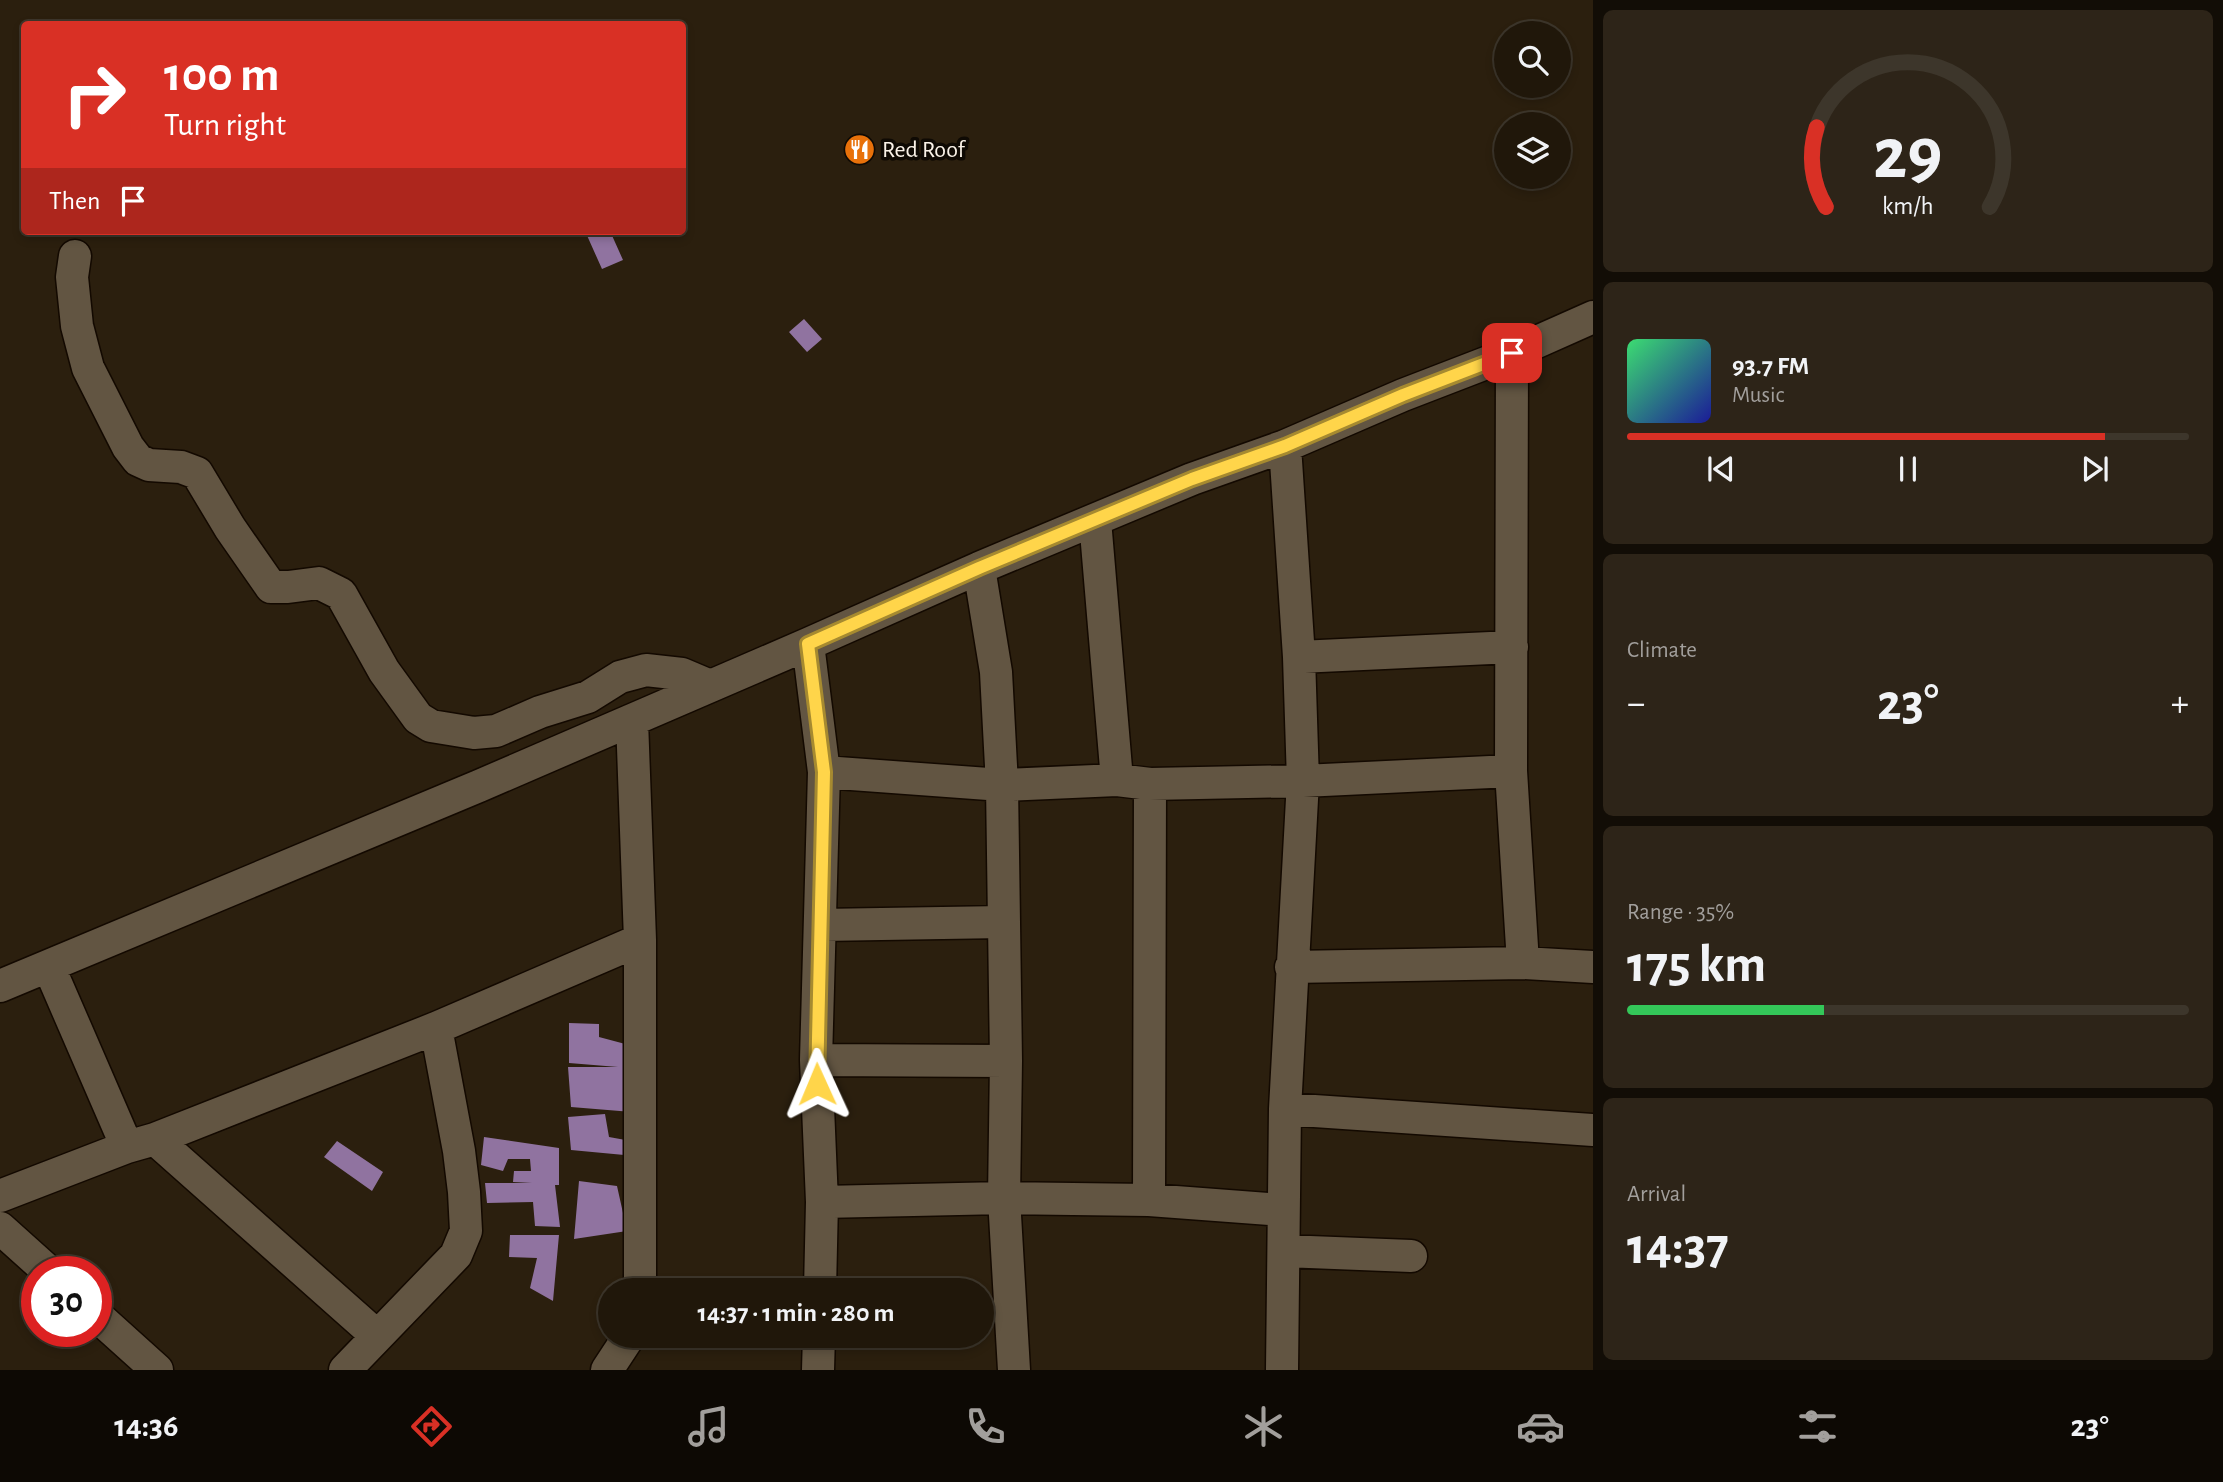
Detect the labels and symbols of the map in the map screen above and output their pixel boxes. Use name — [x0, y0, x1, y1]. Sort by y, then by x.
restaurant icon: Red Roof — [842, 132, 876, 166]
place label: Red Roof — [882, 138, 966, 162]
pin — [1482, 323, 1542, 383]
position arrow — [780, 1047, 854, 1121]
speed limit sign: 30 — [21, 1256, 112, 1347]

